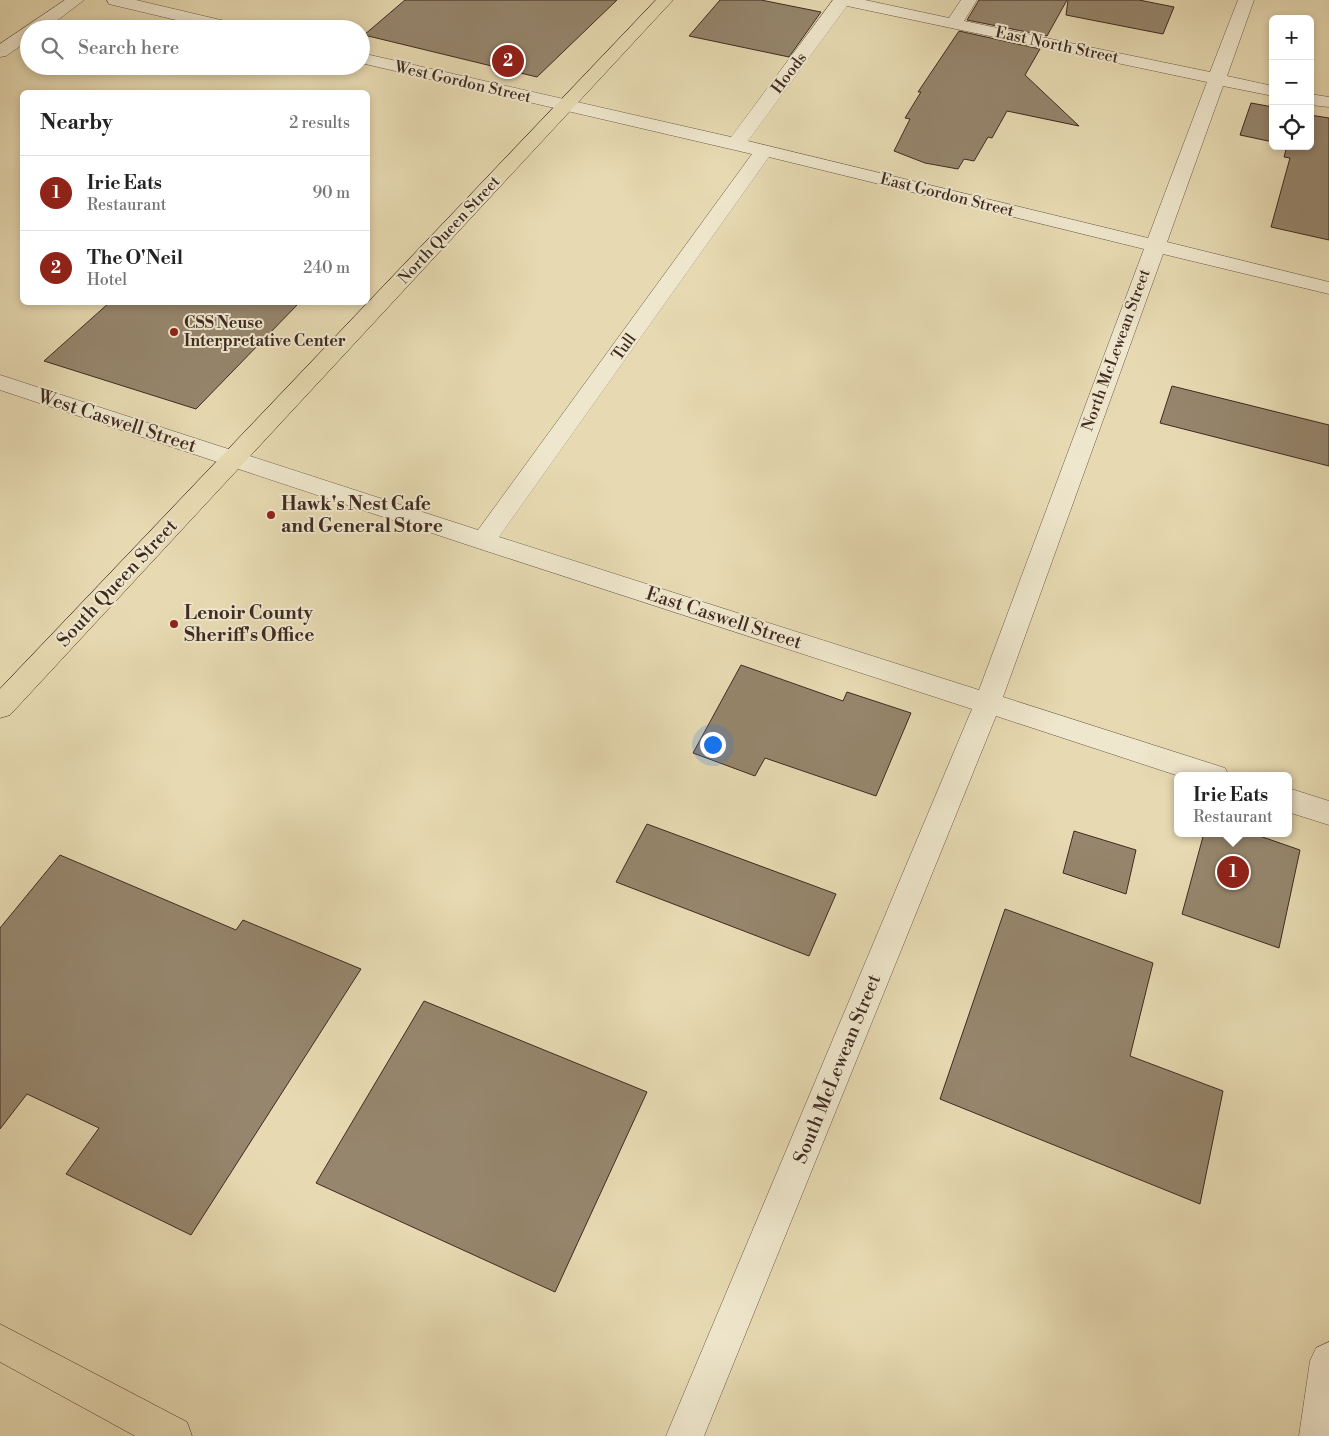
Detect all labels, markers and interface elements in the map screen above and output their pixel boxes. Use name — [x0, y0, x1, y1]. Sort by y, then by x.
map controls — [1269, 15, 1314, 150]
button: + — [1269, 15, 1314, 60]
search box — [20, 20, 370, 75]
street label: East North Street — [994, 22, 1121, 68]
icon: search — [38, 34, 66, 62]
text: Search here — [78, 36, 179, 60]
pin: 2 — [492, 42, 524, 80]
street label: Hoods — [767, 48, 811, 98]
street label: West Gordon Street — [392, 56, 534, 108]
button: − — [1269, 60, 1314, 105]
button: locate — [1269, 105, 1314, 150]
text: Nearby — [40, 110, 113, 136]
text: 2 results — [289, 113, 350, 133]
street label: East Gordon Street — [878, 169, 1016, 221]
text: Irie Eats — [87, 171, 162, 195]
street label: North Queen Street — [394, 171, 505, 288]
text: 1 — [52, 183, 60, 203]
text: 90 m — [312, 183, 350, 203]
text: Restaurant — [87, 195, 166, 215]
text: The O'Neil — [87, 246, 183, 270]
text: 2 — [51, 258, 61, 278]
text: 240 m — [303, 258, 350, 278]
street label: North McLewean Street — [1077, 266, 1155, 434]
text: Hotel — [87, 270, 127, 290]
place label: CSS Neuse Interpretative Center — [184, 313, 346, 351]
marker: CSS Neuse Interpretative Center — [168, 326, 180, 338]
street label: Tull — [608, 329, 641, 364]
street label: West Caswell Street — [34, 384, 200, 458]
place label: Hawk's Nest Cafe and General Store — [281, 492, 443, 538]
marker: Hawk's Nest Cafe and General Store — [265, 509, 277, 521]
street label: South Queen Street — [52, 514, 183, 652]
street label: East Caswell Street — [643, 581, 805, 655]
place label: Lenoir County Sheriff's Office — [184, 601, 314, 647]
marker: Lenoir County Sheriff's Office — [168, 618, 180, 630]
your location — [700, 732, 726, 758]
popup — [1174, 772, 1292, 837]
text: Irie Eats — [1193, 783, 1268, 807]
text: Restaurant — [1193, 807, 1273, 827]
pin: 1 — [1217, 853, 1249, 891]
street label: South McLewean Street — [788, 971, 886, 1167]

